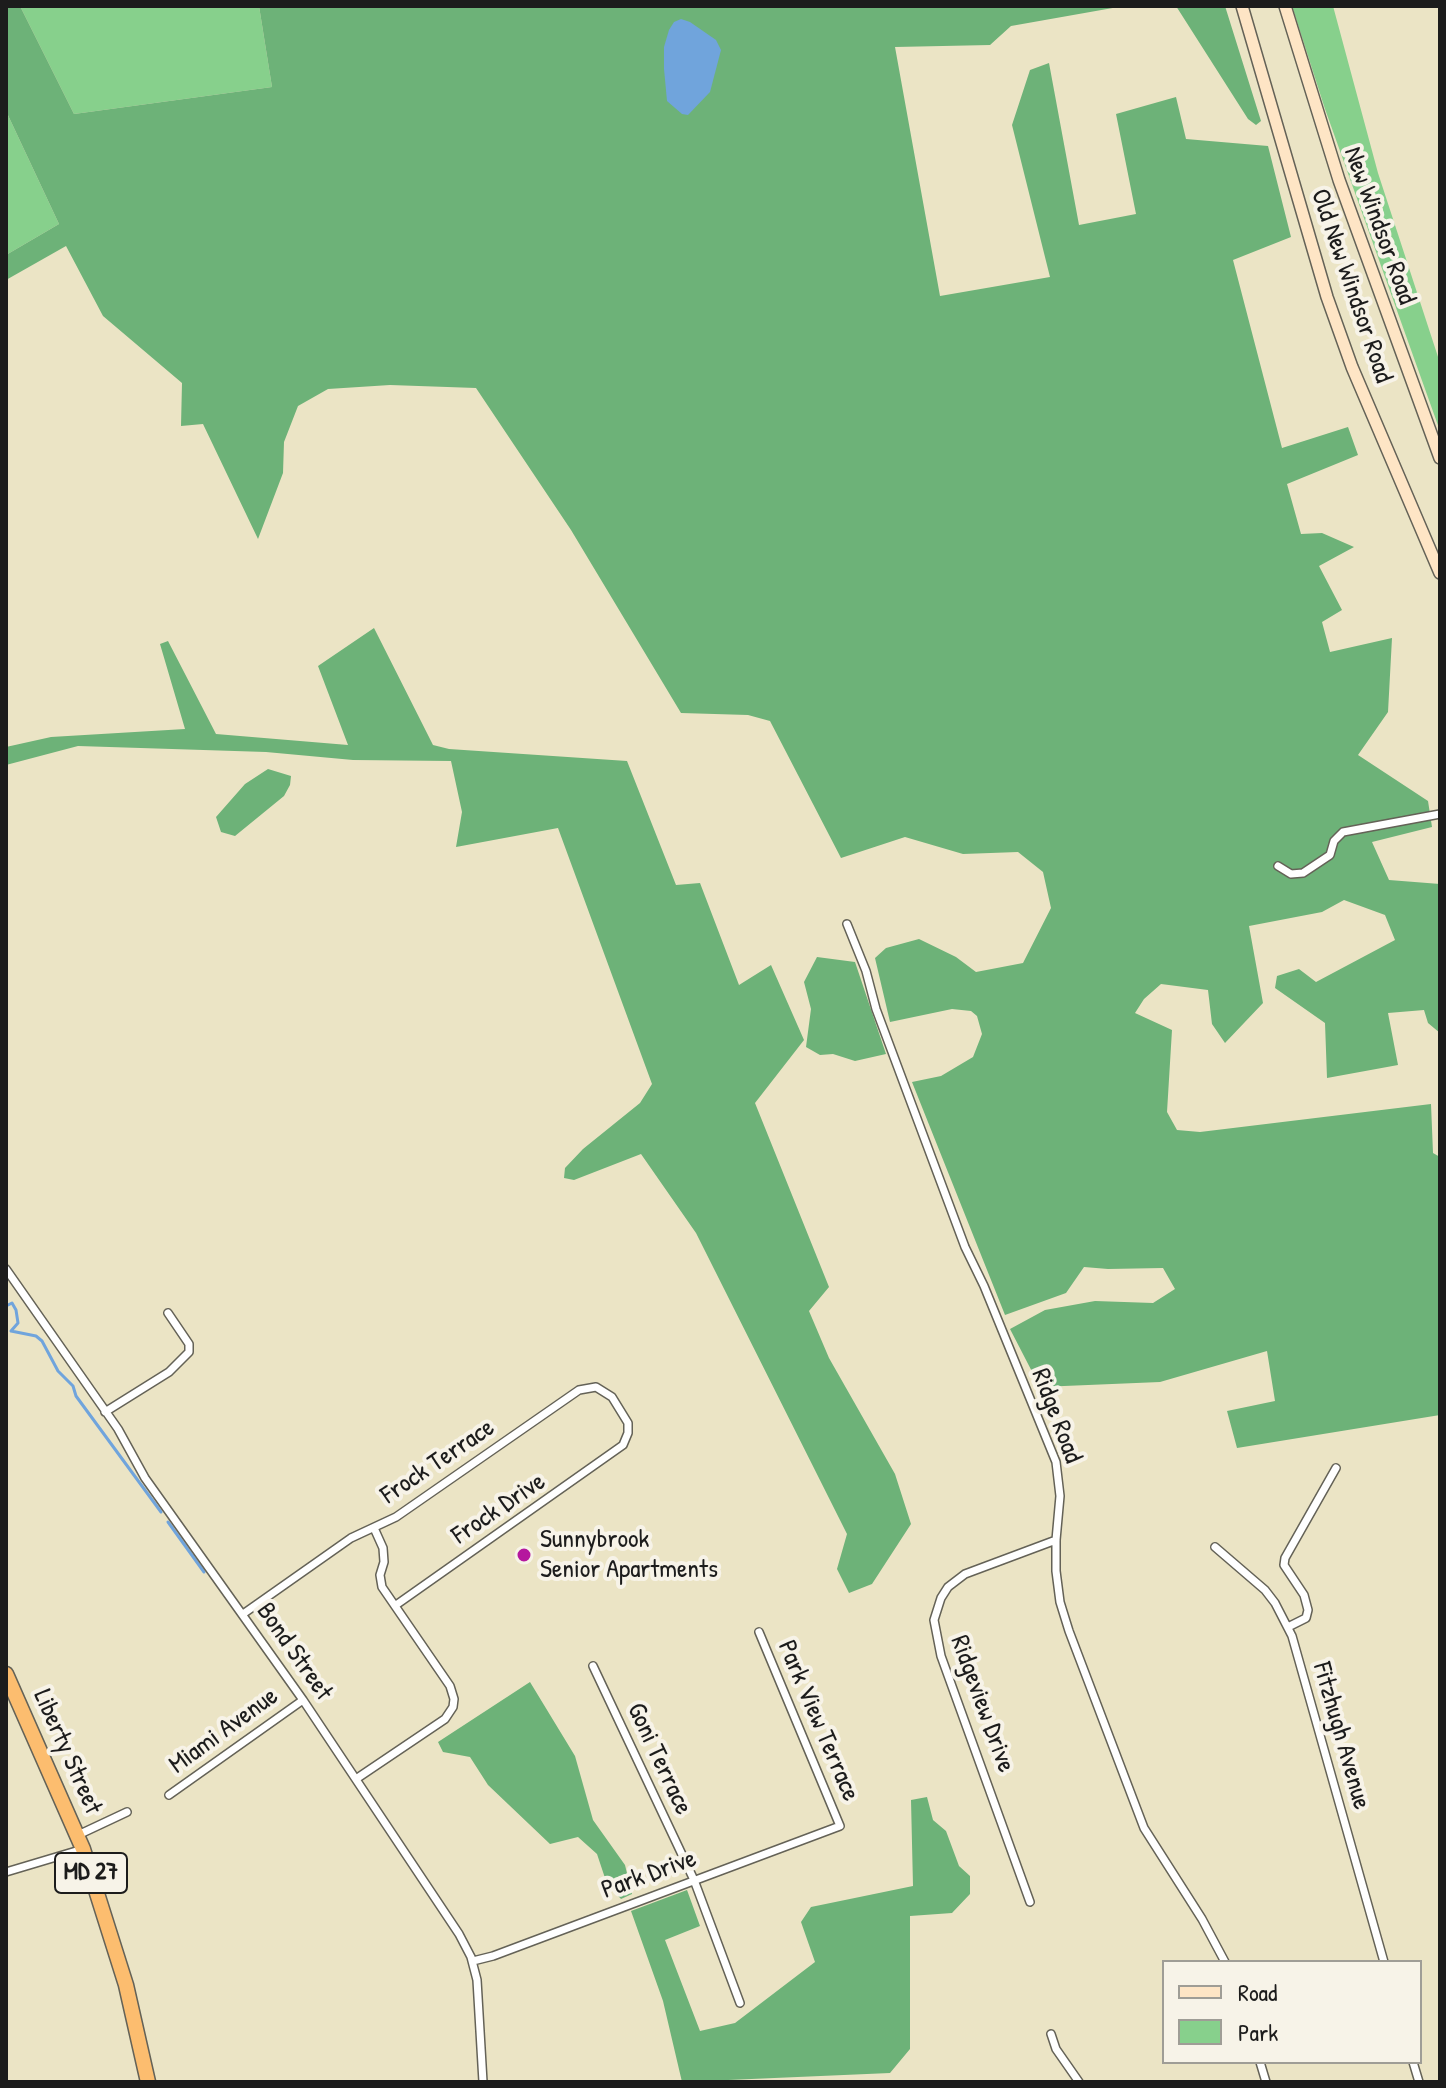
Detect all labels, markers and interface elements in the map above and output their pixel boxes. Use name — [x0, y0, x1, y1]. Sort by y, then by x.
street label: New Windsor Road — [1336, 143, 1422, 309]
street label: Old New Windsor Road — [1303, 185, 1399, 387]
street label: Ridge Road — [1024, 1365, 1088, 1467]
street label: Frock Terrace — [375, 1413, 501, 1511]
street label: Frock Drive — [446, 1466, 552, 1552]
place label: Sunnybrook Senior Apartments — [540, 1524, 718, 1586]
marker: Sunnybrook Senior Apartments — [515, 1546, 533, 1564]
street label: Bond Street — [249, 1597, 339, 1707]
street label: Ridgeview Drive — [943, 1631, 1021, 1777]
street label: Park View Terrace — [770, 1636, 866, 1806]
street label: Fitzhugh Avenue — [1305, 1659, 1377, 1813]
street label: Miami Avenue — [163, 1681, 285, 1781]
street label: Liberty Street — [26, 1685, 108, 1819]
street label: Goni Terrace — [620, 1698, 698, 1820]
street label: Park Drive — [597, 1844, 701, 1906]
road number: MD 27 — [55, 1853, 127, 1893]
legend — [1162, 1960, 1422, 2064]
text: Road — [1238, 1976, 1277, 2008]
text: Park — [1238, 2016, 1278, 2048]

